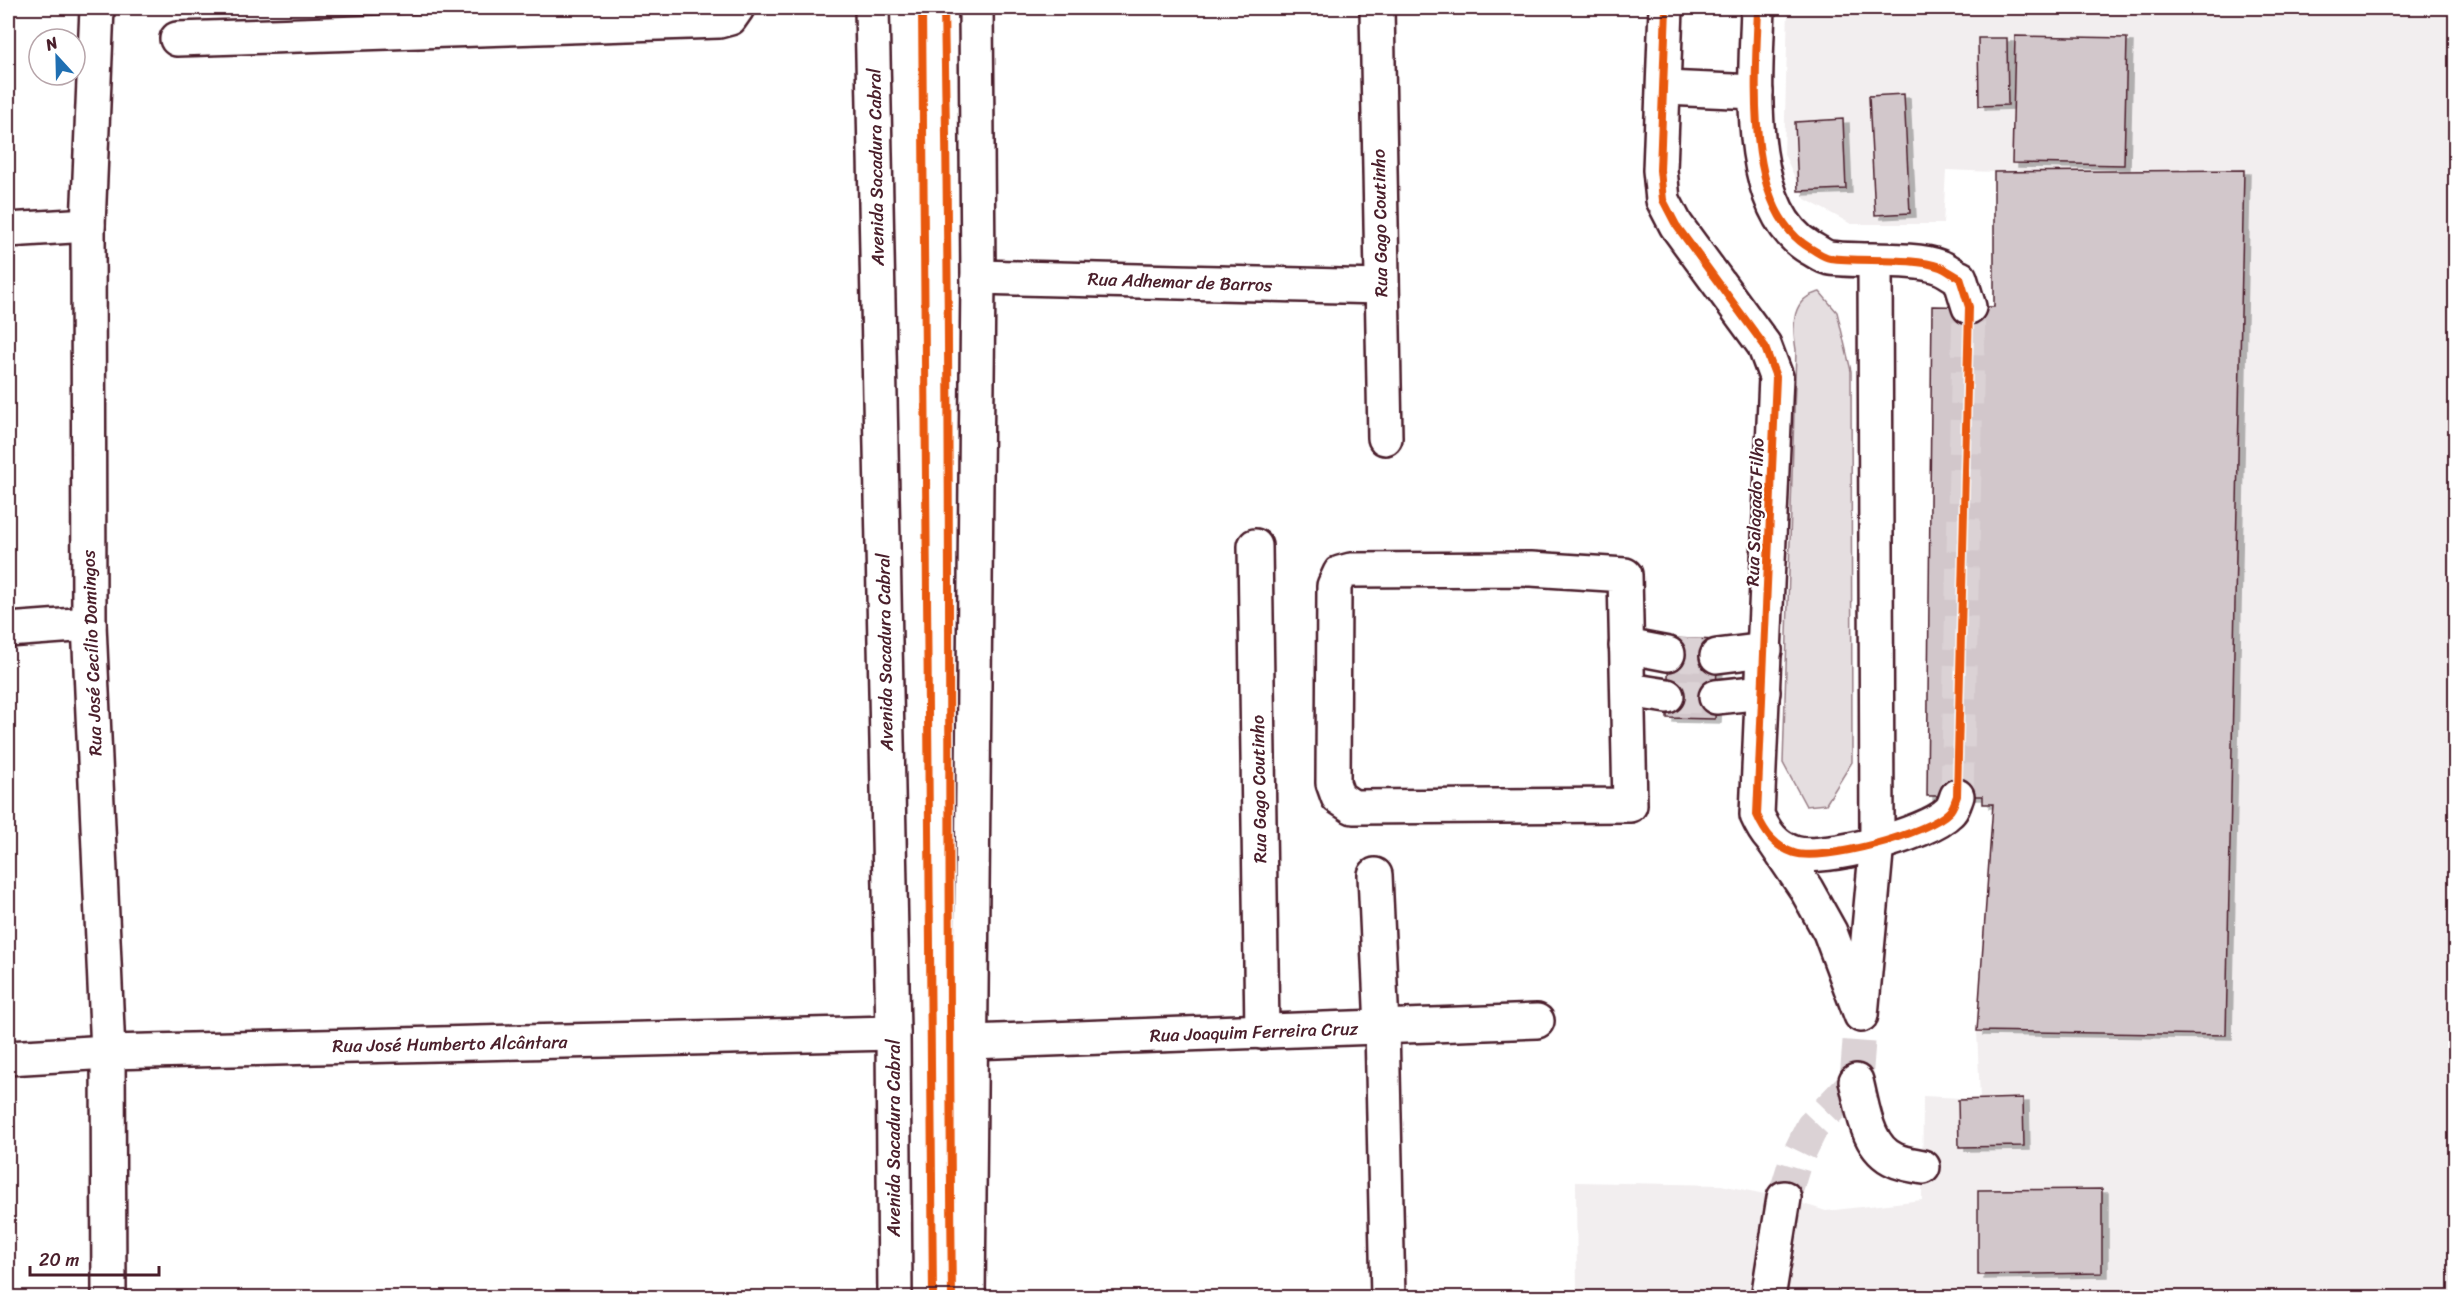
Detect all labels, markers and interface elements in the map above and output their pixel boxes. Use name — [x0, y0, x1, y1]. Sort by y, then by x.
north arrow — [27, 27, 87, 87]
text: N — [40, 28, 63, 59]
street label: Avenida Sacadura Cabral — [858, 67, 894, 267]
street label: Rua Gago Coutinho — [1363, 149, 1397, 297]
street label: Rua Adhemar de Barros — [1087, 263, 1274, 301]
street label: Rua Salagado Filho — [1736, 437, 1774, 587]
street label: Rua José Cecílio Domingos — [72, 549, 112, 757]
street label: Avenida Sacadura Cabral — [867, 552, 903, 752]
street label: Rua Gago Coutinho — [1242, 715, 1276, 863]
street label: Rua Joaquim Ferreira Cruz — [1149, 1012, 1359, 1052]
street label: Rua José Humberto Alcântara — [332, 1026, 569, 1062]
street label: Avenida Sacadura Cabral — [878, 1038, 910, 1238]
scale bar — [30, 1239, 159, 1277]
text: 20 m — [39, 1244, 79, 1276]

